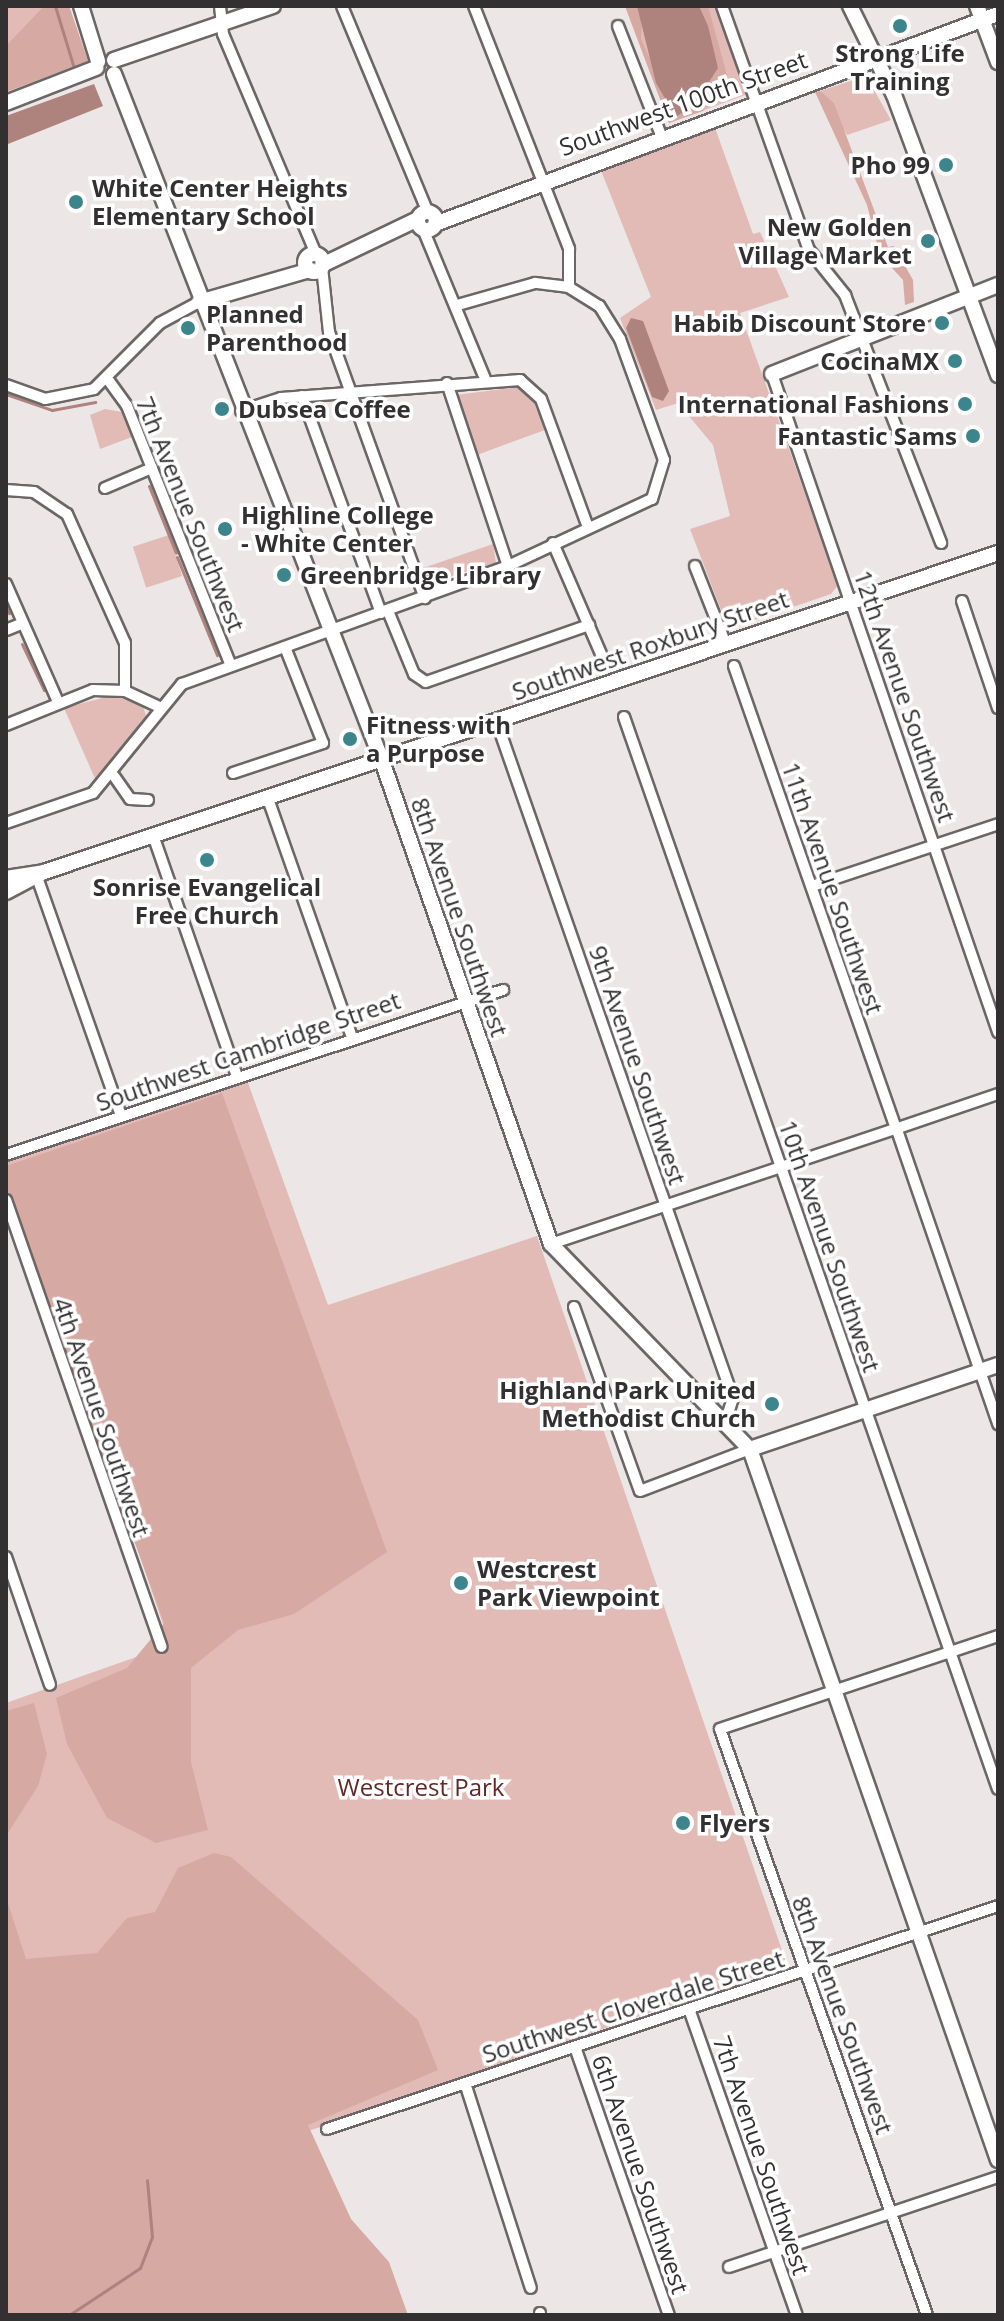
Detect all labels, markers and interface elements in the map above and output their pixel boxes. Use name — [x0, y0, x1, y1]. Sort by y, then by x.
marker: Strong Life Training — [891, 17, 909, 35]
place label: Strong Life Training — [835, 39, 965, 95]
street label: Southwest 100th Street — [555, 45, 811, 161]
place label: Pho 99 — [851, 151, 930, 179]
marker: Pho 99 — [937, 156, 955, 174]
place label: White Center Heights Elementary School — [92, 174, 348, 230]
marker: White Center Heights Elementary School — [67, 193, 85, 211]
place label: New Golden Village Market — [738, 213, 912, 269]
marker: New Golden Village Market — [919, 232, 937, 250]
place label: Planned Parenthood — [206, 300, 348, 356]
place label: Habib Discount Store — [673, 309, 926, 337]
marker: Habib Discount Store — [933, 314, 951, 332]
marker: Planned Parenthood — [177, 317, 199, 339]
place label: CocinaMX — [820, 347, 939, 375]
marker: CocinaMX — [946, 352, 964, 370]
place label: International Fashions — [678, 390, 949, 418]
street label: 7th Avenue Southwest — [131, 392, 251, 636]
place label: Dubsea Coffee — [238, 395, 411, 423]
marker: International Fashions — [956, 395, 974, 413]
marker: Dubsea Coffee — [213, 400, 231, 418]
place label: Fantastic Sams — [777, 422, 957, 450]
marker: Fantastic Sams — [964, 427, 982, 445]
place label: Highline College - White Center — [241, 501, 434, 557]
marker: Highline College - White Center — [216, 520, 234, 538]
place label: Greenbridge Library — [300, 561, 541, 589]
marker: Greenbridge Library — [275, 566, 293, 584]
street label: 12th Avenue Southwest — [848, 566, 962, 826]
street label: Southwest Roxbury Street — [508, 584, 792, 706]
place label: Fitness with a Purpose — [366, 711, 511, 767]
marker: Fitness with a Purpose — [341, 730, 359, 748]
street label: 11th Avenue Southwest — [776, 758, 890, 1018]
street label: 8th Avenue Southwest — [406, 794, 514, 1040]
marker: Sonrise Evangelical Free Church — [198, 851, 216, 869]
place label: Sonrise Evangelical Free Church — [93, 873, 321, 929]
street label: 9th Avenue Southwest — [584, 942, 692, 1188]
street label: Southwest Cambridge Street — [92, 985, 404, 1117]
street label: 10th Avenue Southwest — [773, 1116, 887, 1376]
street label: 4th Avenue Southwest — [48, 1294, 156, 1540]
place label: Highland Park United Methodist Church — [499, 1376, 756, 1432]
marker: Highland Park United Methodist Church — [763, 1395, 781, 1413]
place label: Westcrest Park Viewpoint — [477, 1555, 660, 1611]
marker: Westcrest Park Viewpoint — [452, 1574, 470, 1592]
park label: Westcrest Park — [338, 1773, 504, 1801]
place label: Flyers — [699, 1809, 770, 1837]
marker: Flyers — [674, 1814, 692, 1832]
street label: 8th Avenue Southwest — [787, 1892, 899, 2138]
street label: Southwest Cloverdale Street — [478, 1944, 788, 2068]
street label: 7th Avenue Southwest — [708, 2032, 816, 2278]
street label: 6th Avenue Southwest — [587, 2051, 695, 2297]

